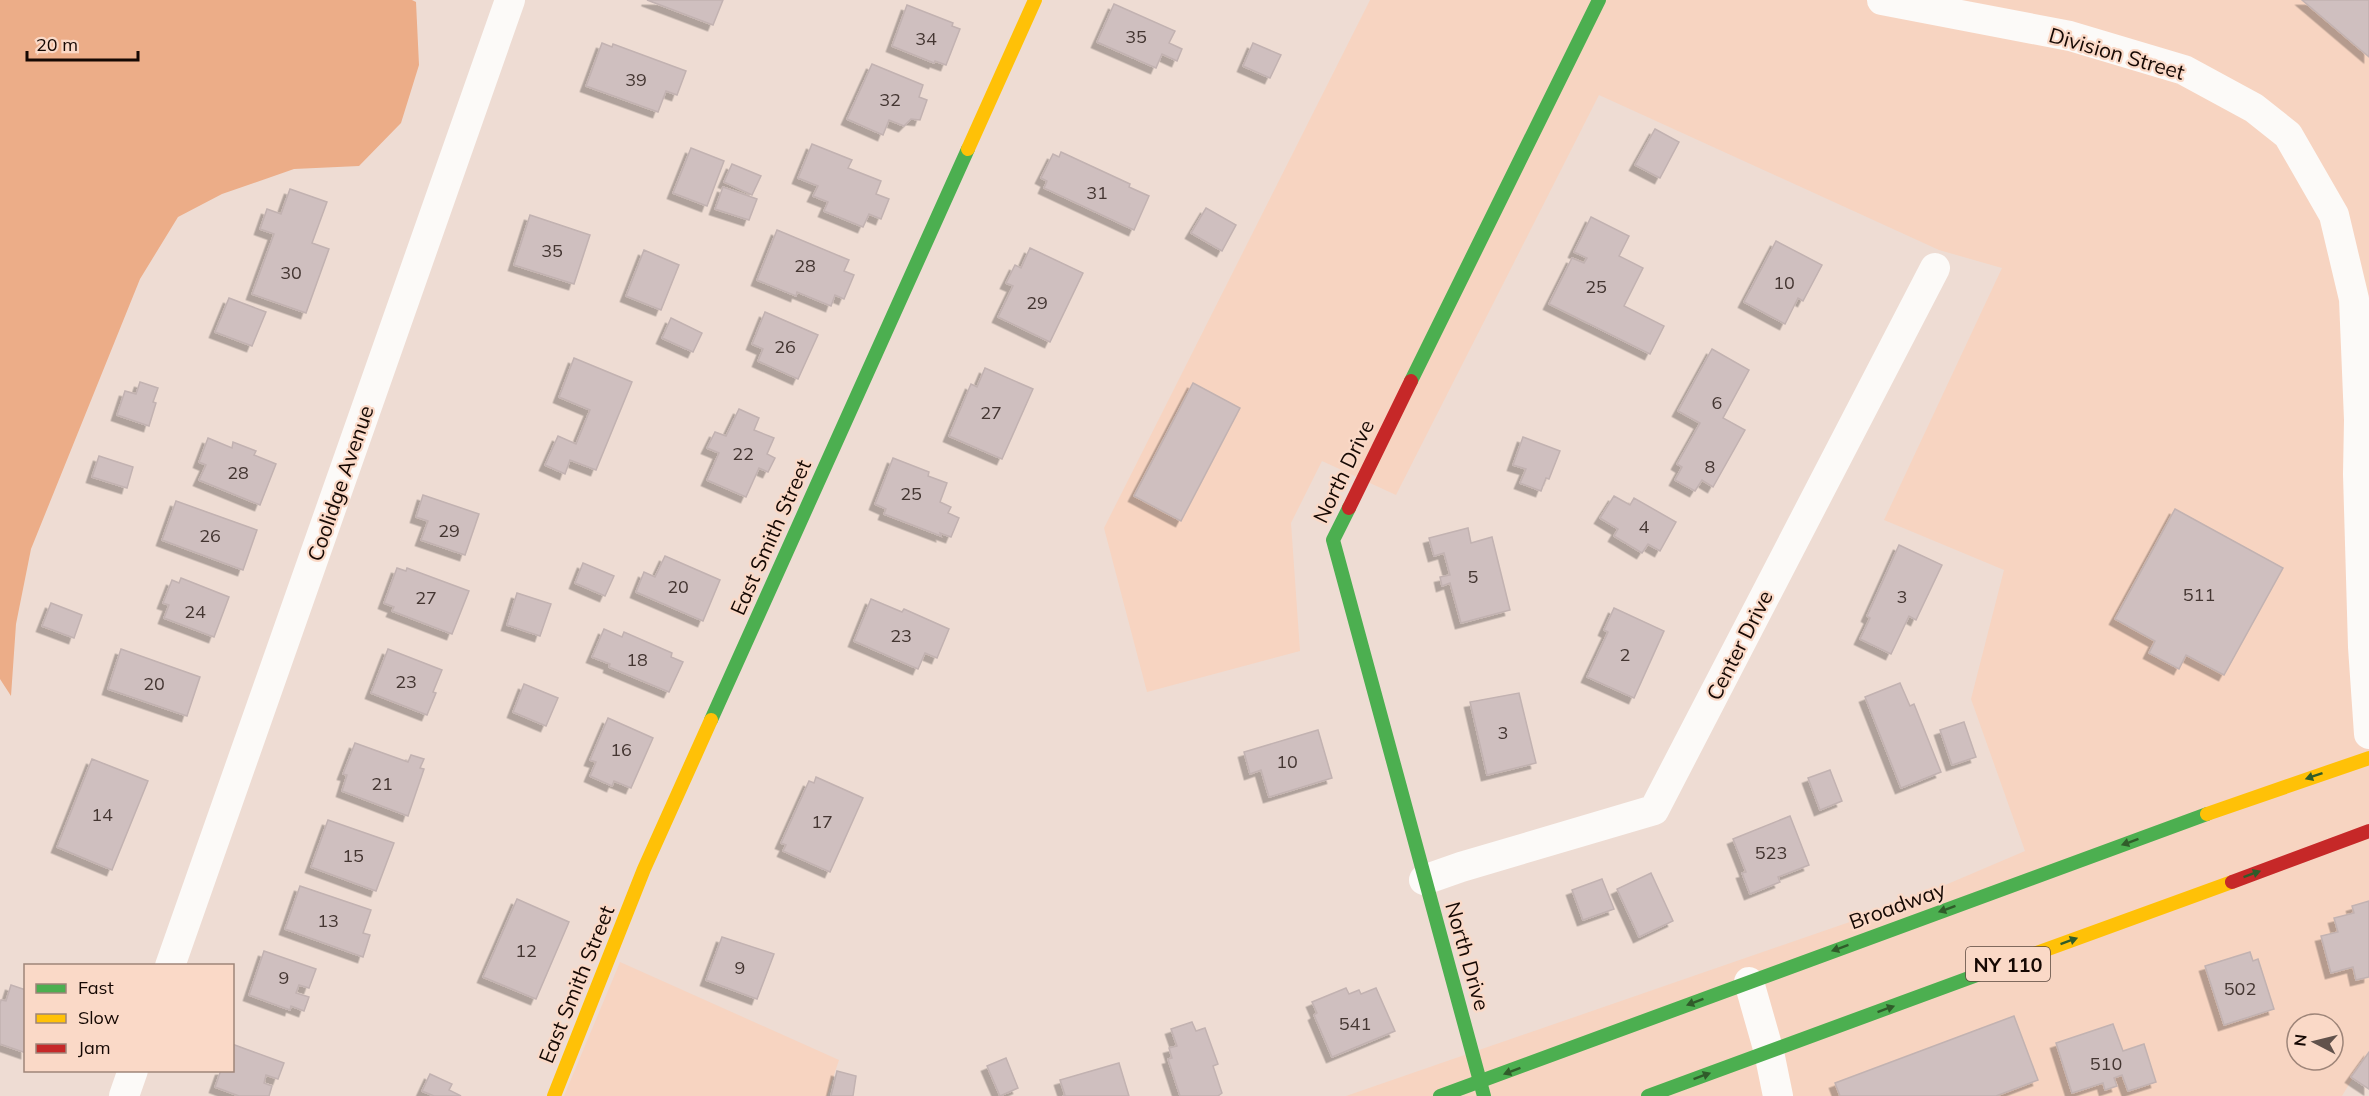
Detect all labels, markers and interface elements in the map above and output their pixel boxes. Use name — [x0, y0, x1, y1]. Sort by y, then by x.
street label: Division Street — [2046, 21, 2188, 85]
scale bar — [27, 24, 138, 62]
house number: 35 — [1125, 25, 1147, 48]
house number: 34 — [915, 27, 937, 50]
text: 20 m — [36, 33, 78, 56]
house number: 39 — [625, 68, 647, 91]
house number: 32 — [879, 88, 901, 111]
house number: 31 — [1086, 181, 1108, 204]
house number: 35 — [541, 239, 563, 262]
house number: 28 — [794, 254, 816, 277]
house number: 30 — [280, 261, 302, 284]
house number: 10 — [1773, 271, 1795, 294]
house number: 25 — [1585, 275, 1607, 298]
house number: 29 — [1026, 291, 1048, 314]
house number: 26 — [774, 335, 796, 358]
house number: 6 — [1712, 391, 1722, 414]
house number: 27 — [980, 401, 1002, 424]
street label: Coolidge Avenue — [301, 402, 379, 564]
street label: North Drive — [1307, 415, 1379, 527]
house number: 22 — [732, 442, 754, 465]
street label: East Smith Street — [724, 455, 816, 619]
house number: 8 — [1705, 455, 1715, 478]
house number: 28 — [227, 461, 249, 484]
house number: 25 — [900, 482, 922, 505]
house number: 4 — [1639, 515, 1650, 538]
house number: 29 — [438, 519, 460, 542]
house number: 26 — [199, 524, 221, 547]
house number: 5 — [1468, 565, 1479, 588]
house number: 20 — [667, 575, 689, 598]
house number: 511 — [2183, 583, 2215, 606]
house number: 3 — [1897, 585, 1907, 608]
house number: 27 — [415, 586, 437, 609]
street label: Center Drive — [1700, 586, 1778, 704]
house number: 24 — [184, 600, 206, 623]
house number: 23 — [890, 624, 912, 647]
house number: 2 — [1620, 643, 1630, 666]
house number: 18 — [626, 648, 648, 671]
house number: 23 — [395, 670, 417, 693]
house number: 20 — [143, 672, 165, 695]
house number: 3 — [1498, 721, 1508, 744]
house number: 16 — [610, 738, 632, 761]
house number: 10 — [1276, 750, 1298, 773]
house number: 21 — [371, 772, 393, 795]
one-way arrow — [2305, 772, 2323, 782]
house number: 14 — [91, 803, 113, 826]
house number: 17 — [811, 810, 833, 833]
one-way arrow — [2121, 838, 2139, 847]
house number: 523 — [1755, 841, 1787, 864]
house number: 15 — [342, 844, 364, 867]
one-way arrow — [2243, 869, 2261, 879]
street label: Broadway — [1845, 876, 1949, 934]
street label: North Drive — [1440, 899, 1496, 1013]
street label: East Smith Street — [533, 901, 619, 1067]
one-way arrow — [1938, 905, 1956, 915]
house number: 13 — [317, 909, 339, 932]
one-way arrow — [2060, 936, 2078, 946]
house number: 12 — [515, 939, 537, 962]
one-way arrow — [1831, 944, 1849, 954]
road number: NY 110 — [1966, 947, 2050, 981]
house number: 9 — [735, 956, 745, 979]
legend — [24, 964, 234, 1072]
house number: 9 — [279, 966, 289, 989]
text: Fast — [78, 976, 114, 999]
house number: 502 — [2224, 977, 2256, 1000]
one-way arrow — [1686, 998, 1704, 1008]
one-way arrow — [1877, 1003, 1895, 1013]
text: Slow — [78, 1006, 120, 1029]
house number: 541 — [1339, 1012, 1371, 1035]
north arrow — [2285, 1012, 2345, 1072]
text: N — [2289, 1033, 2311, 1047]
text: Jam — [78, 1036, 111, 1059]
house number: 510 — [2090, 1052, 2122, 1075]
one-way arrow — [1503, 1067, 1521, 1077]
one-way arrow — [1694, 1071, 1712, 1081]

